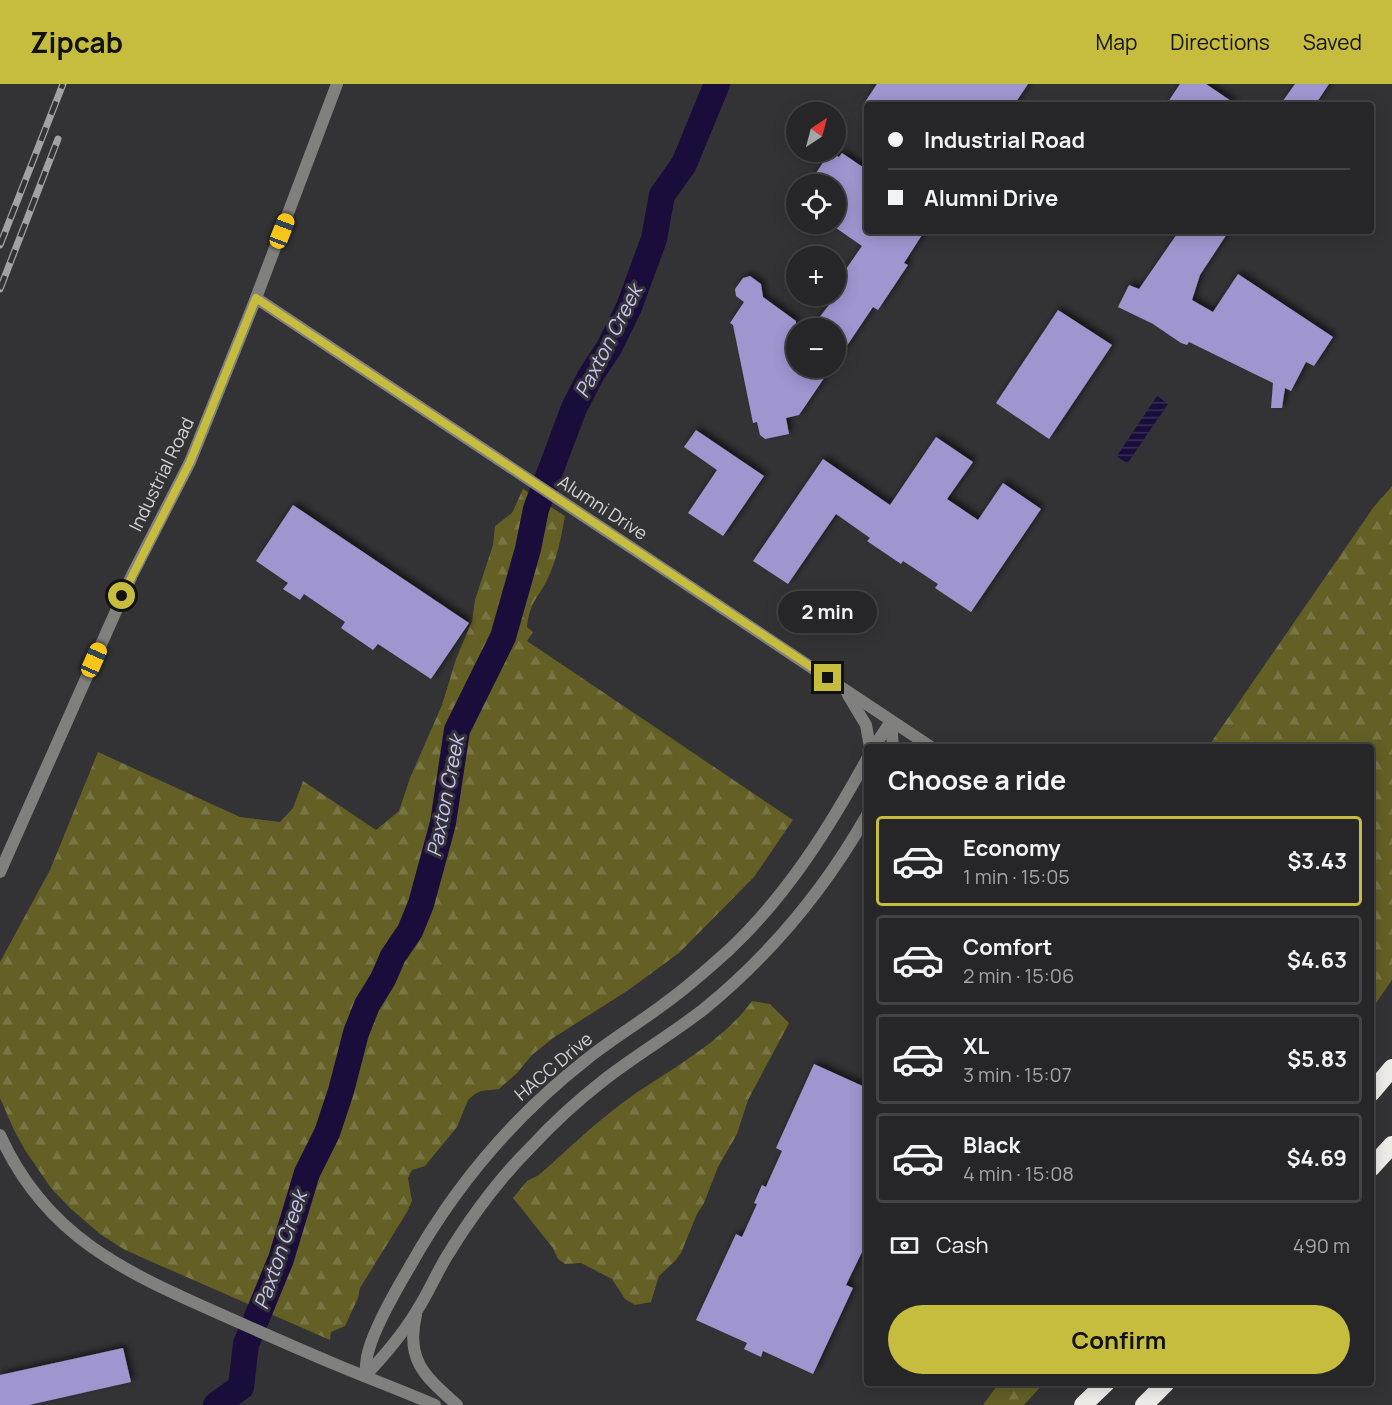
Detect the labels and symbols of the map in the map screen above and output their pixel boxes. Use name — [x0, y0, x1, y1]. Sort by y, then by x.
north arrow — [786, 102, 846, 162]
car — [267, 211, 297, 251]
water label: Paxton Creek — [568, 277, 649, 402]
street label: Industrial Road — [123, 413, 199, 535]
street label: Alumni Drive — [554, 469, 652, 545]
route start — [108, 582, 135, 609]
callout: 2 min — [778, 591, 878, 633]
car — [78, 640, 110, 680]
route end — [814, 664, 841, 691]
water label: Paxton Creek — [420, 730, 471, 859]
street label: HACC Drive — [509, 1026, 597, 1106]
water label: Paxton Creek — [247, 1184, 314, 1313]

